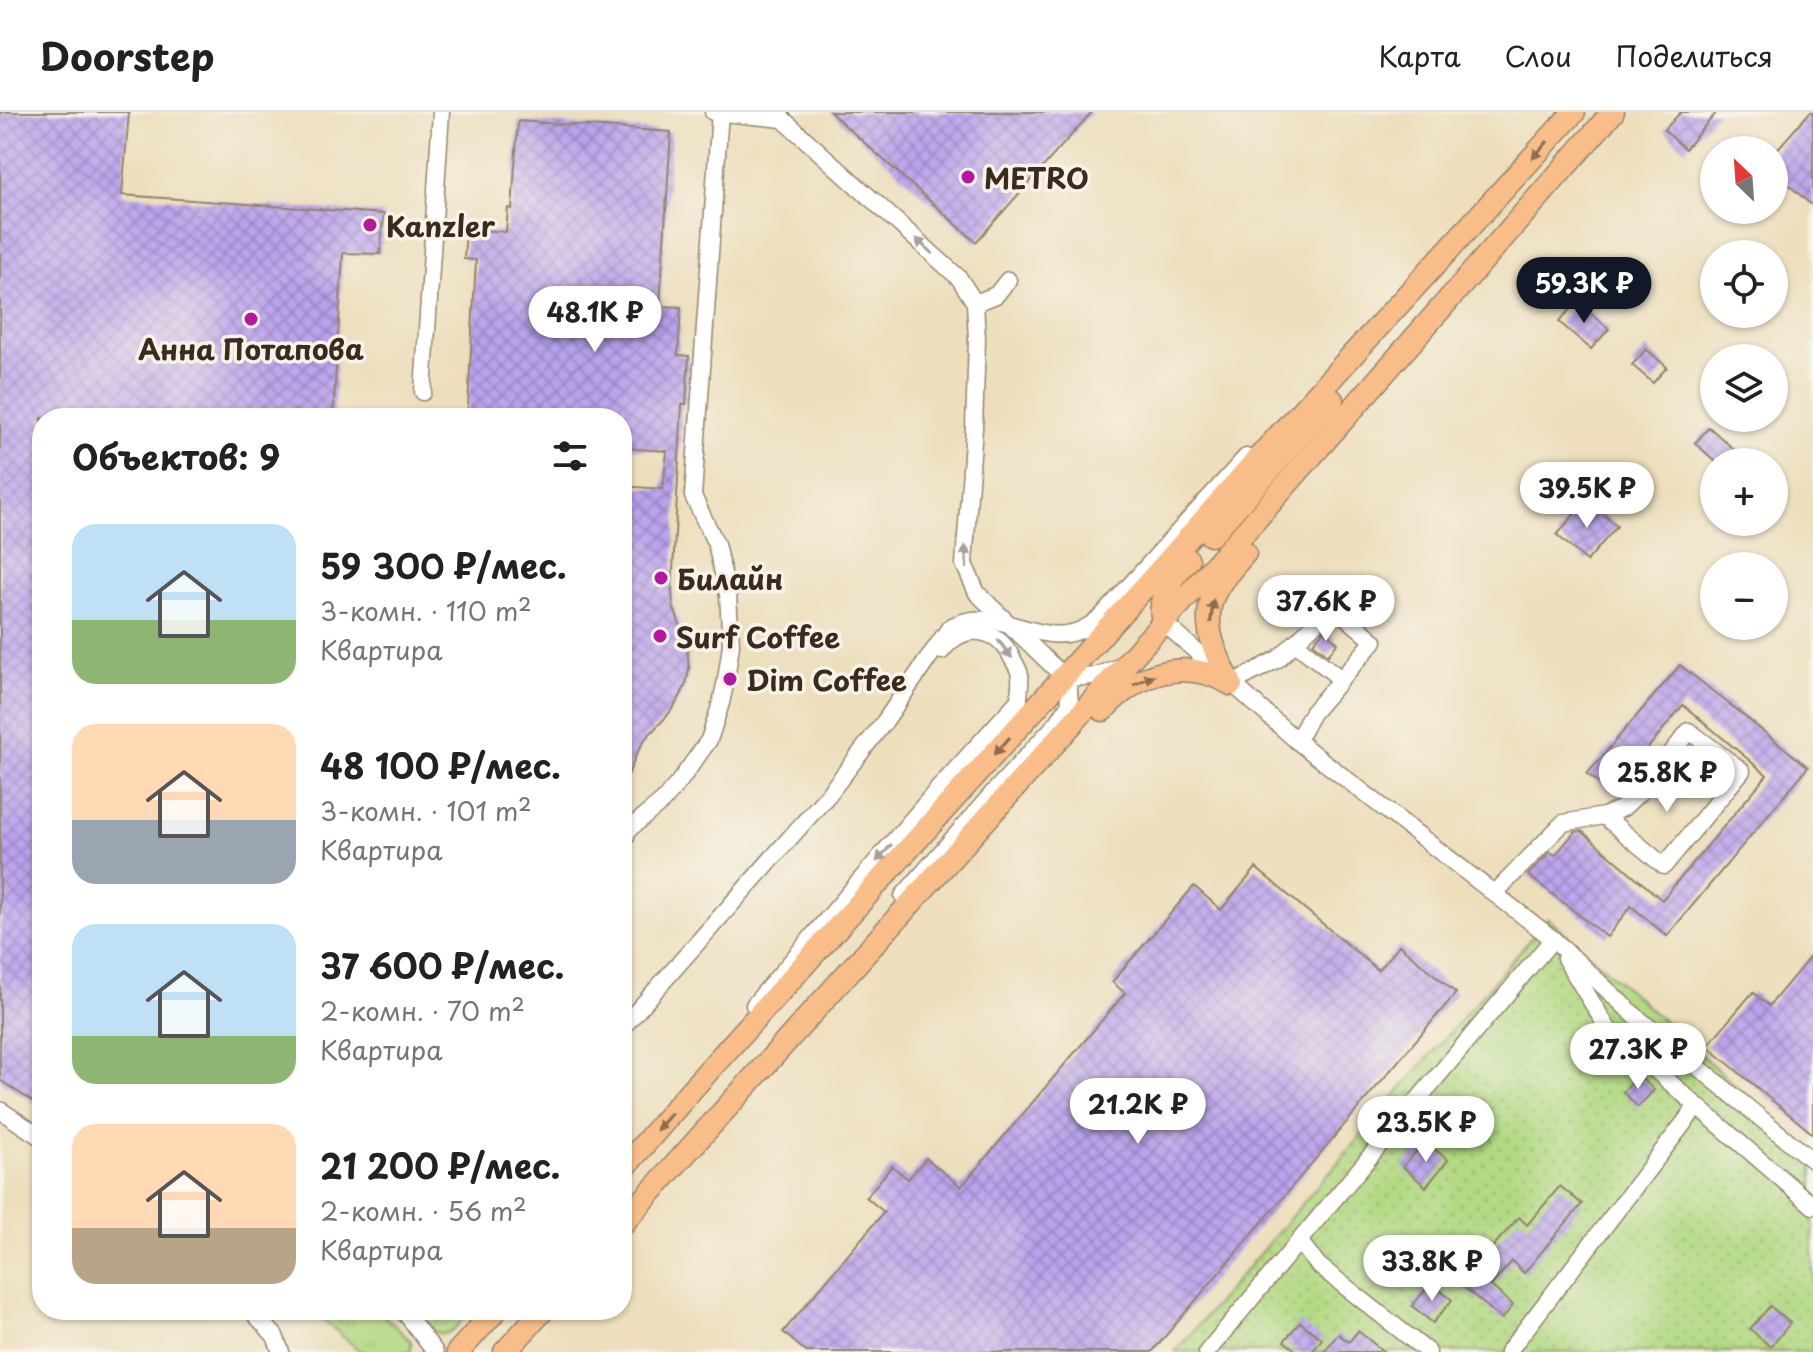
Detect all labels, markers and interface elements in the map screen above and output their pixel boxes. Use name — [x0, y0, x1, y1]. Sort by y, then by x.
text: Doorstep — [40, 27, 215, 84]
text: Карта — [1378, 34, 1461, 77]
text: Слои — [1505, 34, 1572, 77]
text: Поделиться — [1616, 34, 1773, 77]
north arrow — [1700, 136, 1788, 224]
map controls — [1700, 136, 1788, 640]
one-way arrow — [1532, 140, 1549, 160]
place label: METRO — [984, 156, 1089, 199]
marker: METRO — [959, 168, 977, 186]
place label: Kanzler — [386, 204, 496, 247]
marker: Kanzler — [361, 216, 379, 234]
one-way arrow — [914, 237, 933, 255]
button: locate — [1700, 240, 1788, 328]
pin: 59.3K ₽ — [1510, 257, 1658, 325]
text: 59.3K ₽ — [1534, 263, 1634, 302]
pin: 48.1K ₽ — [521, 286, 669, 354]
text: 48.1K ₽ — [546, 292, 644, 331]
marker: Анна Потапова — [242, 310, 260, 328]
place label: Анна Потапова — [138, 327, 364, 370]
button: layers — [1700, 344, 1788, 432]
text: Объектов: 9 — [72, 430, 280, 482]
icon: filters — [548, 434, 592, 478]
button: + — [1700, 448, 1788, 536]
pin: 39.5K ₽ — [1513, 462, 1661, 530]
text: 39.5K ₽ — [1538, 468, 1636, 507]
text: 59 300 ₽/мес. — [320, 539, 567, 591]
one-way arrow — [960, 544, 973, 569]
button: − — [1700, 552, 1788, 640]
icon: home — [136, 556, 232, 652]
place label: Билайн — [677, 557, 783, 600]
marker: Билайн — [652, 569, 670, 587]
pin: 37.6K ₽ — [1252, 575, 1400, 643]
text: 37.6K ₽ — [1276, 581, 1376, 620]
text: 3-комн. · 110 m² — [320, 591, 532, 630]
one-way arrow — [1205, 598, 1218, 623]
place label: Surf Coffee — [676, 615, 840, 658]
marker: Surf Coffee — [651, 627, 669, 645]
text: Квартира — [320, 630, 443, 669]
one-way arrow — [996, 639, 1012, 659]
place label: Dim Coffee — [746, 658, 907, 701]
marker: Dim Coffee — [721, 670, 739, 688]
one-way arrow — [1132, 673, 1156, 686]
one-way arrow — [994, 736, 1012, 755]
text: 48 100 ₽/мес. — [320, 739, 561, 791]
pin: 25.8K ₽ — [1593, 746, 1741, 814]
text: 25.8K ₽ — [1617, 752, 1717, 791]
icon: home — [136, 756, 232, 852]
text: 3-комн. · 101 m² — [320, 791, 532, 830]
text: Квартира — [320, 830, 443, 869]
one-way arrow — [876, 842, 893, 862]
text: 37 600 ₽/мес. — [320, 939, 564, 991]
icon: home — [136, 956, 232, 1052]
text: 2-комн. · 70 m² — [320, 991, 525, 1030]
pin: 27.3K ₽ — [1564, 1023, 1712, 1091]
text: 27.3K ₽ — [1588, 1029, 1688, 1068]
text: Квартира — [320, 1030, 443, 1069]
pin: 21.2K ₽ — [1064, 1078, 1212, 1146]
text: 21.2K ₽ — [1088, 1084, 1188, 1123]
pin: 23.5K ₽ — [1352, 1096, 1500, 1164]
text: 23.5K ₽ — [1375, 1102, 1477, 1141]
one-way arrow — [655, 1113, 673, 1132]
text: 21 200 ₽/мес. — [320, 1139, 560, 1191]
icon: home — [136, 1156, 232, 1252]
text: 2-комн. · 56 m² — [320, 1191, 527, 1230]
text: Квартира — [320, 1230, 443, 1269]
pin: 33.8K ₽ — [1358, 1235, 1506, 1303]
text: 33.8K ₽ — [1381, 1241, 1483, 1280]

